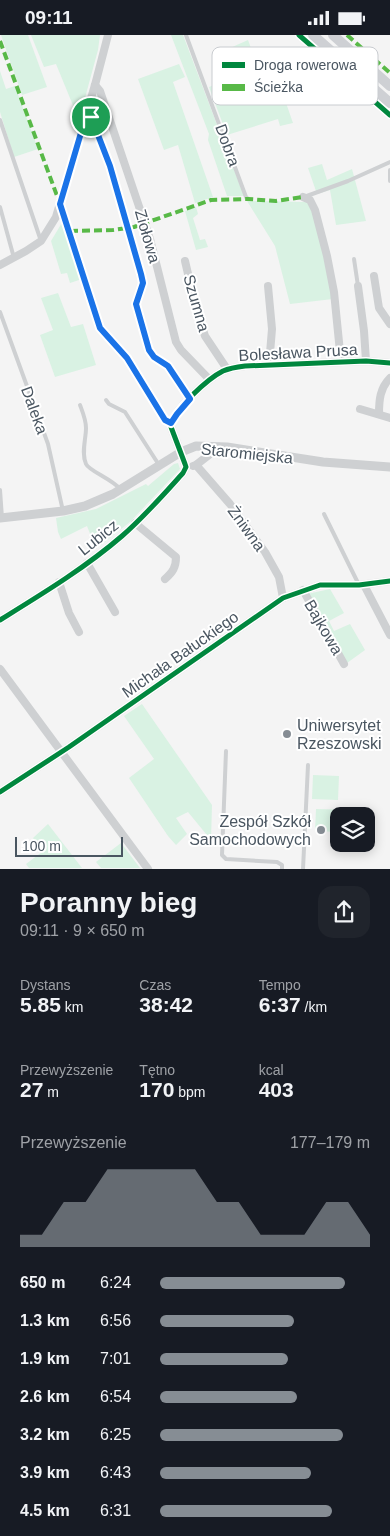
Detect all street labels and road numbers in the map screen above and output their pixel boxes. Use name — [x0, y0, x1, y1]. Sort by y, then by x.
street label: Dobra — [212, 122, 243, 169]
street label: Ziołowa — [132, 207, 163, 265]
street label: Szumna — [180, 273, 213, 334]
street label: Bolesława Prusa — [238, 341, 358, 364]
street label: Daleka — [18, 384, 51, 437]
street label: Staromiejska — [200, 440, 294, 467]
street label: Żniwna — [225, 502, 269, 554]
street label: Lubicz — [75, 516, 122, 559]
street label: Bajkowa — [301, 597, 346, 658]
street label: Michała Bałuckiego — [119, 608, 242, 701]

